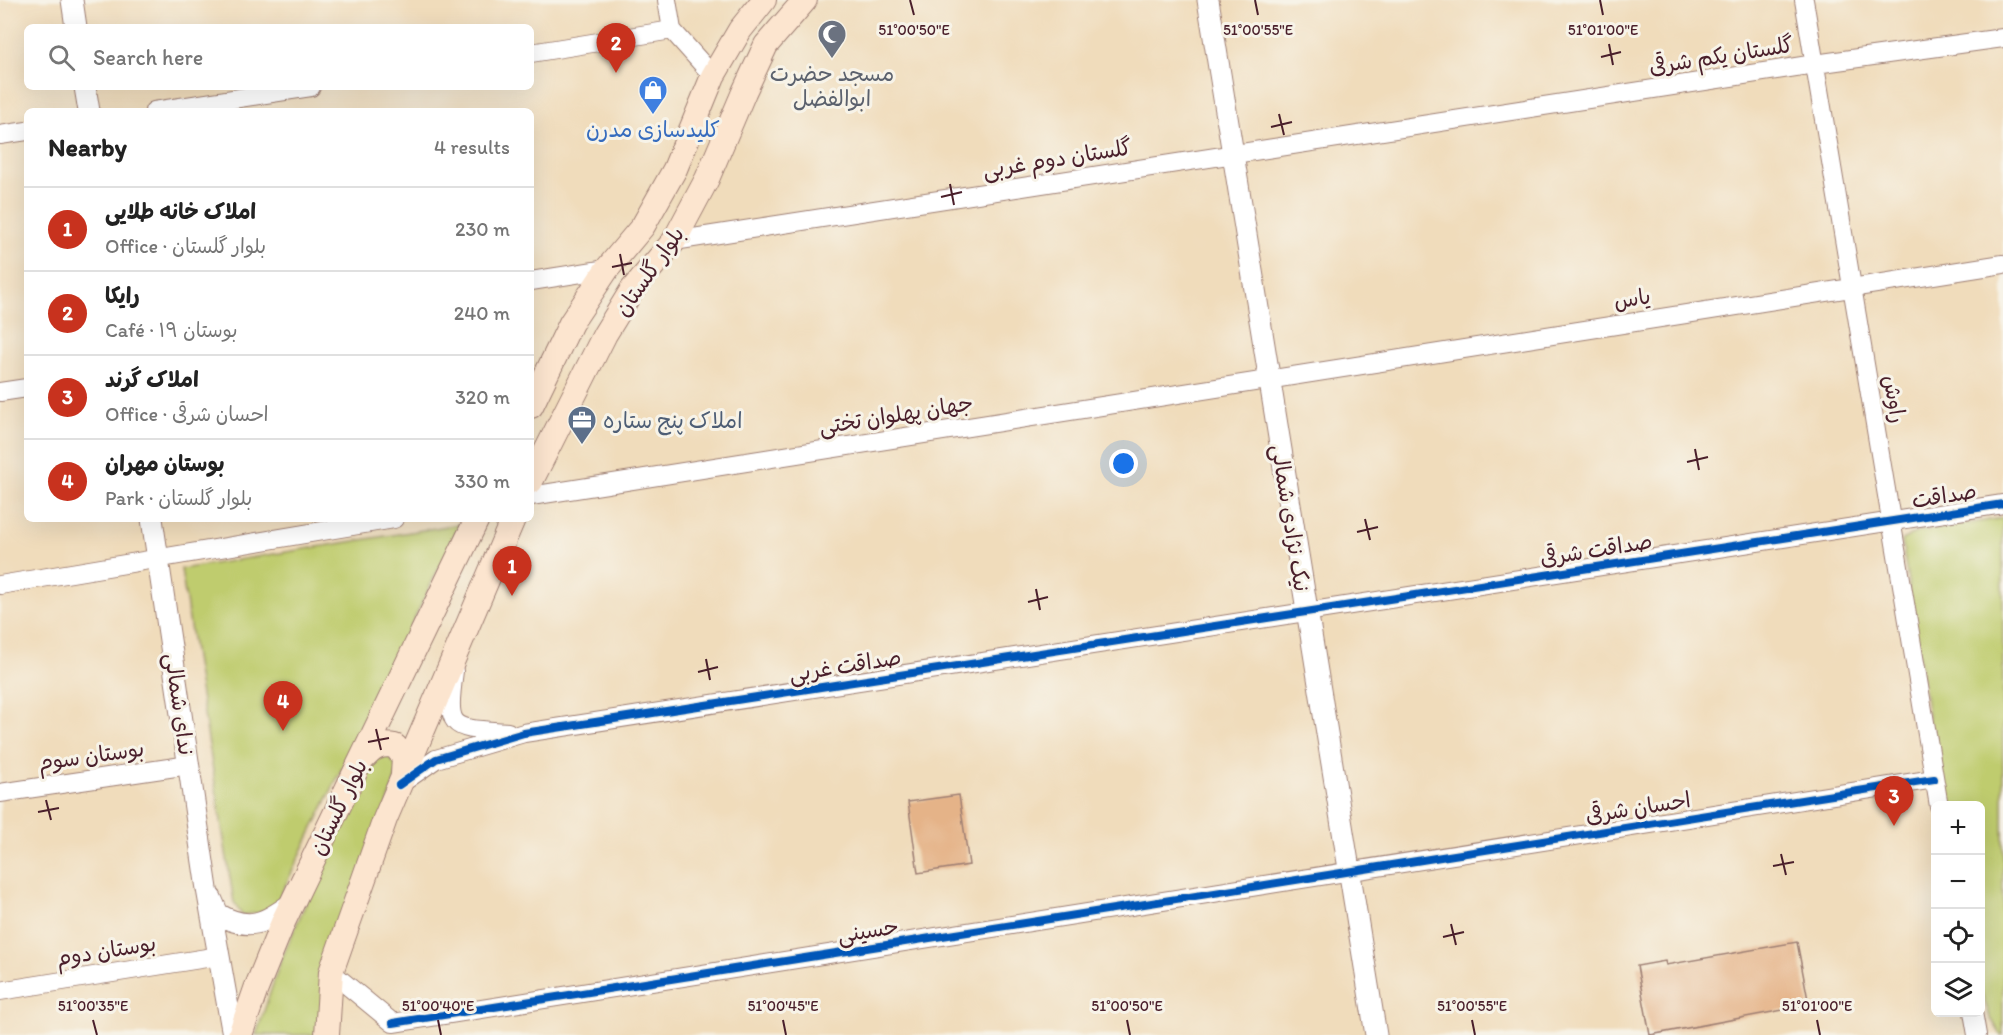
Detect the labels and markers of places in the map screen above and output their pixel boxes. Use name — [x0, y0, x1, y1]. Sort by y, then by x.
mosque icon: مسجد حضرت ابوالفضل — [816, 18, 848, 60]
pin: 2 — [596, 23, 636, 73]
place label: مسجد حضرت ابوالفضل — [770, 60, 894, 112]
shop icon: کلیدسازی مدرن — [637, 74, 669, 116]
place label: کلیدسازی مدرن — [586, 116, 720, 143]
office icon: املاک پنج ستاره — [566, 404, 598, 446]
place label: املاک پنج ستاره — [603, 407, 743, 436]
pin: 1 — [492, 546, 532, 596]
pin: 4 — [264, 682, 302, 731]
pin: 3 — [1874, 776, 1914, 826]

